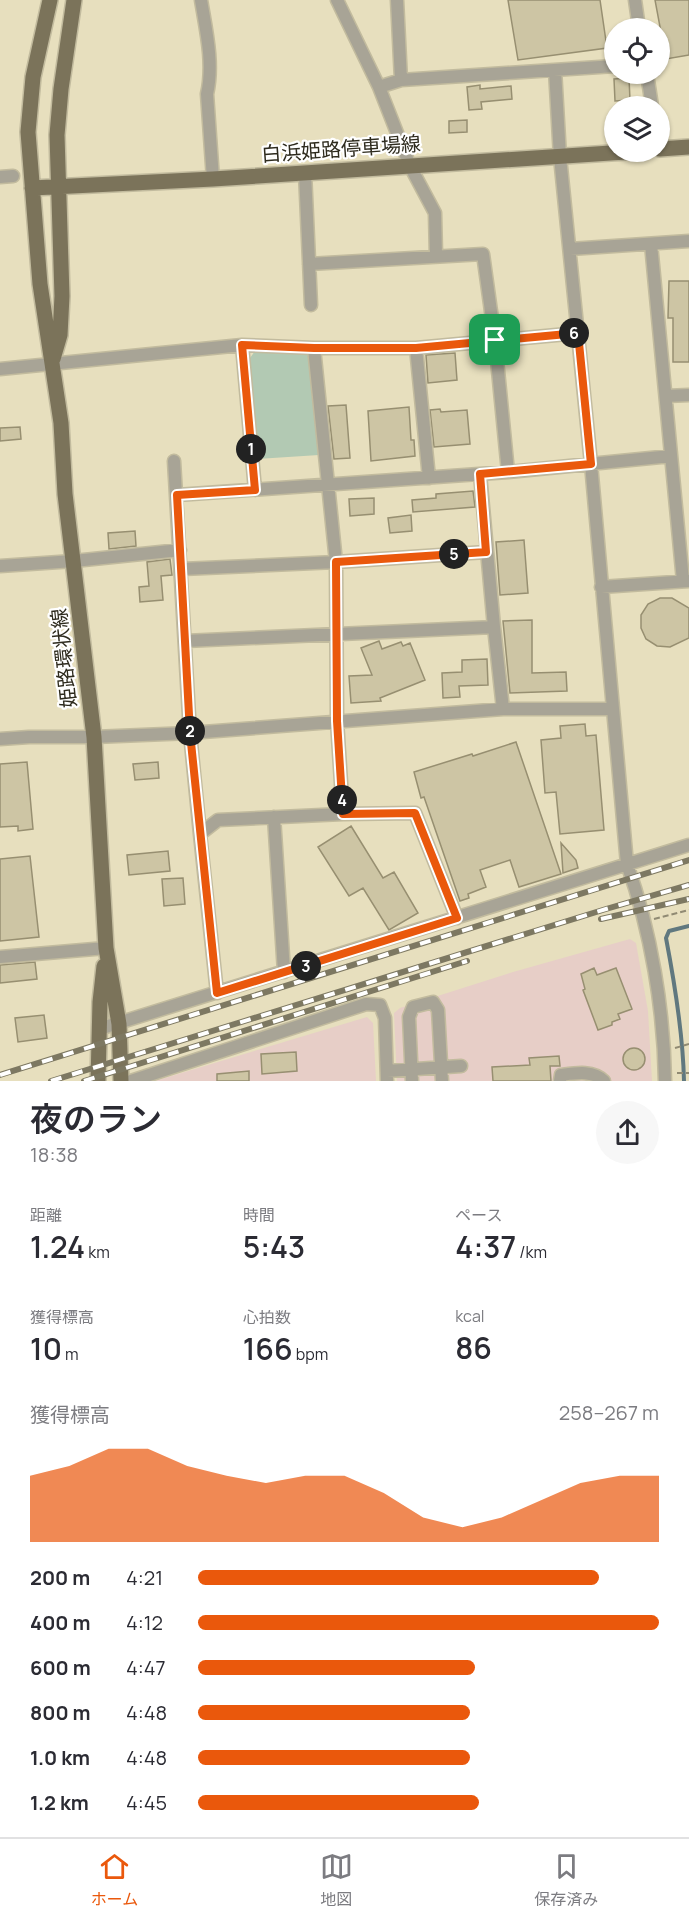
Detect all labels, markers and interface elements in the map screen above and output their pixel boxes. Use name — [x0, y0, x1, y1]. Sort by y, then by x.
map controls — [604, 18, 670, 162]
button: locate — [604, 18, 670, 84]
button: layers — [604, 96, 670, 162]
street label: 白浜姫路停車場線 — [260, 129, 422, 168]
pin — [469, 314, 520, 365]
pin: 6 — [559, 318, 589, 348]
text: 6 — [569, 322, 579, 344]
icon: arrive — [478, 323, 511, 356]
pin: 1 — [236, 434, 266, 464]
text: 1 — [247, 438, 255, 460]
pin: 5 — [439, 539, 469, 569]
text: 5 — [449, 543, 459, 565]
street label: 姫路環状線 — [45, 607, 82, 709]
pin: 2 — [175, 716, 205, 746]
text: 2 — [185, 720, 195, 742]
pin: 4 — [327, 785, 357, 815]
text: 4 — [337, 789, 347, 811]
pin: 3 — [291, 951, 321, 981]
text: 3 — [301, 955, 311, 977]
text: 夜のラン — [30, 1096, 162, 1141]
button: share — [596, 1101, 659, 1164]
text: 18:38 — [30, 1141, 78, 1168]
text: 距離 — [30, 1204, 62, 1226]
text: 時間 — [243, 1204, 275, 1226]
text: ペース — [455, 1204, 503, 1226]
text: 1.24 — [30, 1226, 85, 1267]
text: 5:43 — [243, 1226, 305, 1267]
text: 4:37 — [455, 1226, 516, 1267]
text: km — [85, 1241, 110, 1263]
text: /km — [516, 1241, 547, 1263]
text: kcal — [455, 1305, 485, 1327]
text: 獲得標高 — [30, 1306, 94, 1328]
text: 心拍数 — [243, 1306, 291, 1328]
text: 86 — [455, 1327, 492, 1368]
text: 10 — [30, 1328, 62, 1369]
text: 166 — [243, 1328, 293, 1369]
text: m — [62, 1343, 79, 1365]
text: bpm — [293, 1343, 328, 1365]
text: 258–267 m — [559, 1399, 659, 1426]
text: 獲得標高 — [30, 1401, 110, 1428]
text: 200 m — [30, 1564, 90, 1591]
text: 4:21 — [126, 1564, 163, 1591]
text: 400 m — [30, 1609, 90, 1636]
text: 4:12 — [126, 1609, 163, 1636]
text: 600 m — [30, 1654, 91, 1681]
text: 4:47 — [126, 1654, 166, 1681]
text: 800 m — [30, 1699, 91, 1726]
text: 4:48 — [126, 1699, 167, 1726]
text: 1.0 km — [30, 1744, 90, 1771]
text: 4:48 — [126, 1744, 167, 1771]
text: 1.2 km — [30, 1789, 89, 1816]
text: 4:45 — [126, 1789, 167, 1816]
tab: ホーム — [91, 1850, 138, 1910]
tab: 地図 — [320, 1850, 353, 1910]
tab: 保存済み — [534, 1850, 598, 1910]

